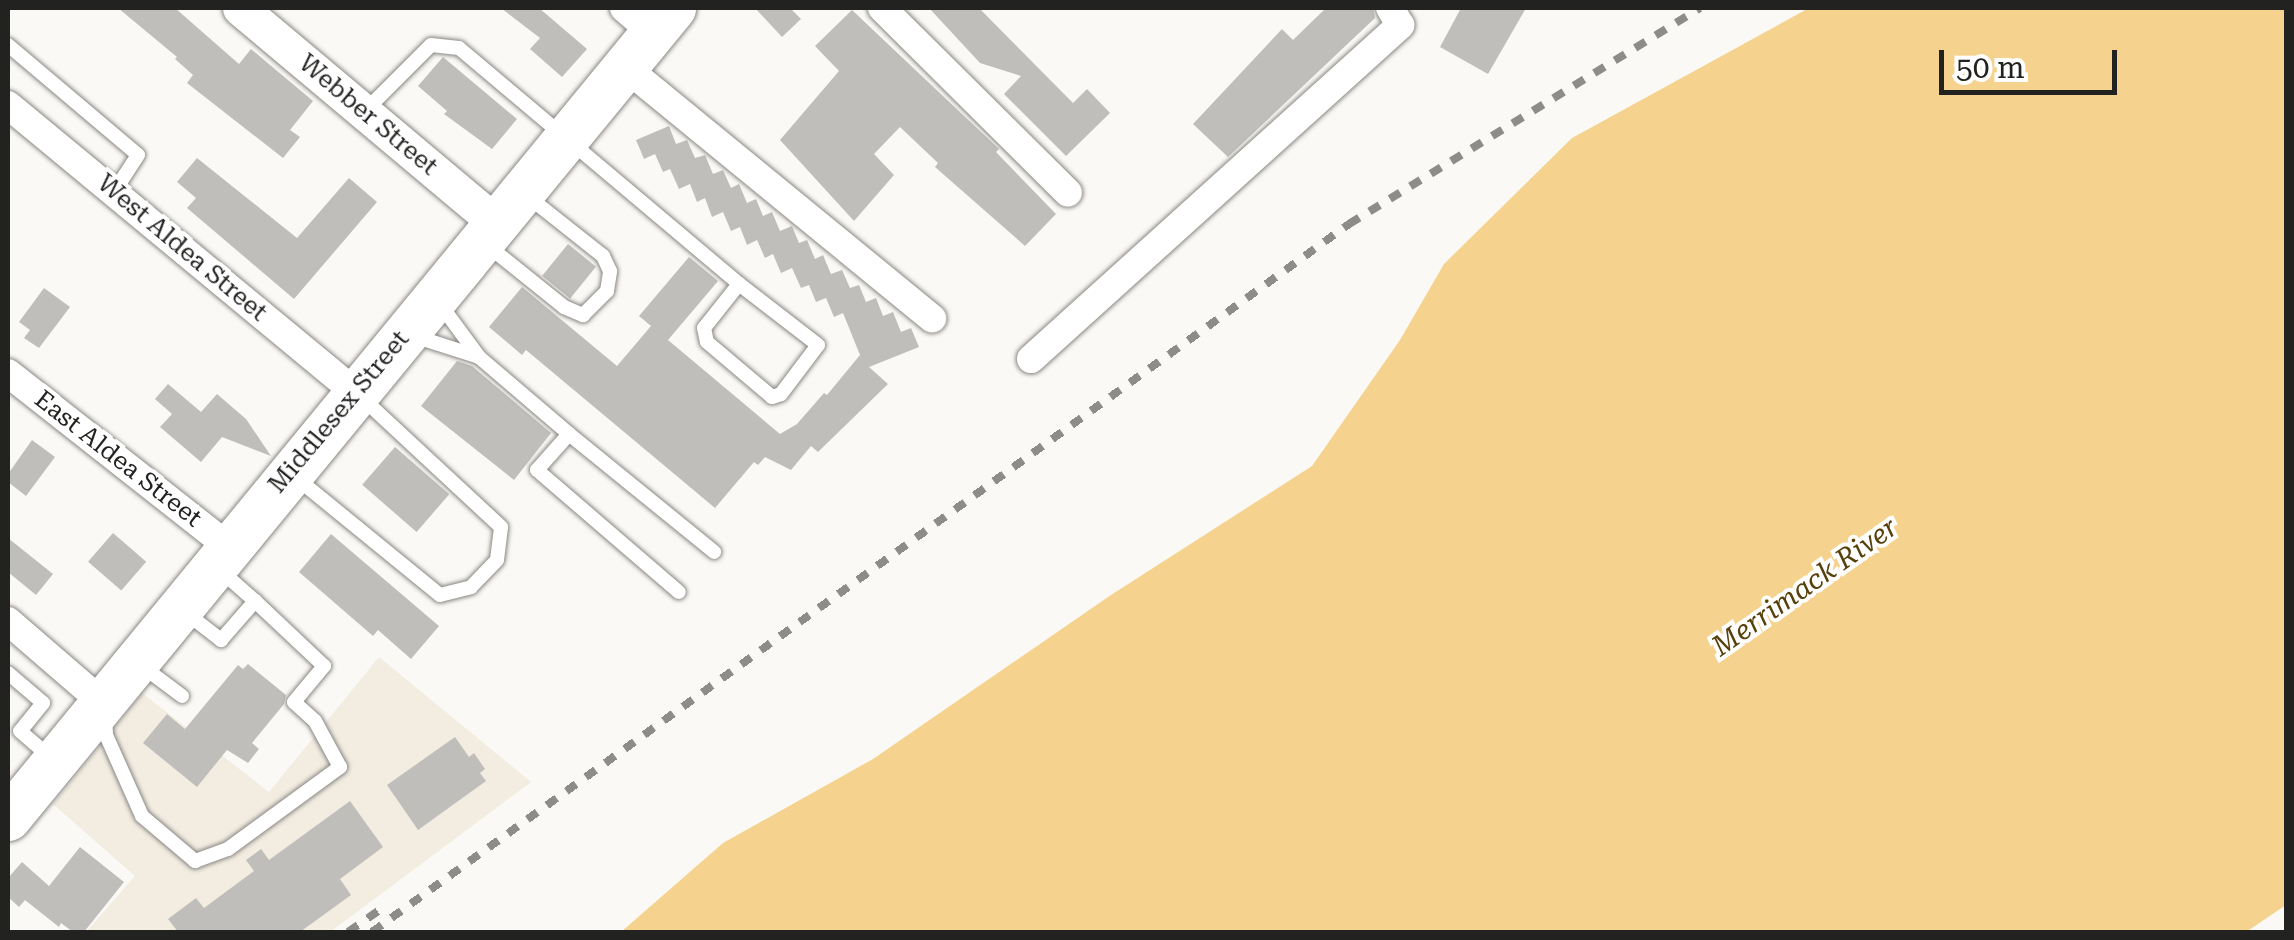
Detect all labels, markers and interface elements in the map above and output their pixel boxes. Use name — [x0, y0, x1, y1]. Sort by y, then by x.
scale bar — [1944, 30, 2122, 92]
street label: Webber Street — [292, 48, 444, 182]
text: 50 m — [1956, 50, 2025, 85]
street label: West Aldea Street — [91, 168, 273, 328]
street label: Middlesex Street — [262, 325, 416, 499]
street label: East Aldea Street — [28, 384, 208, 534]
water label: Merrimack River — [1706, 511, 1904, 663]

